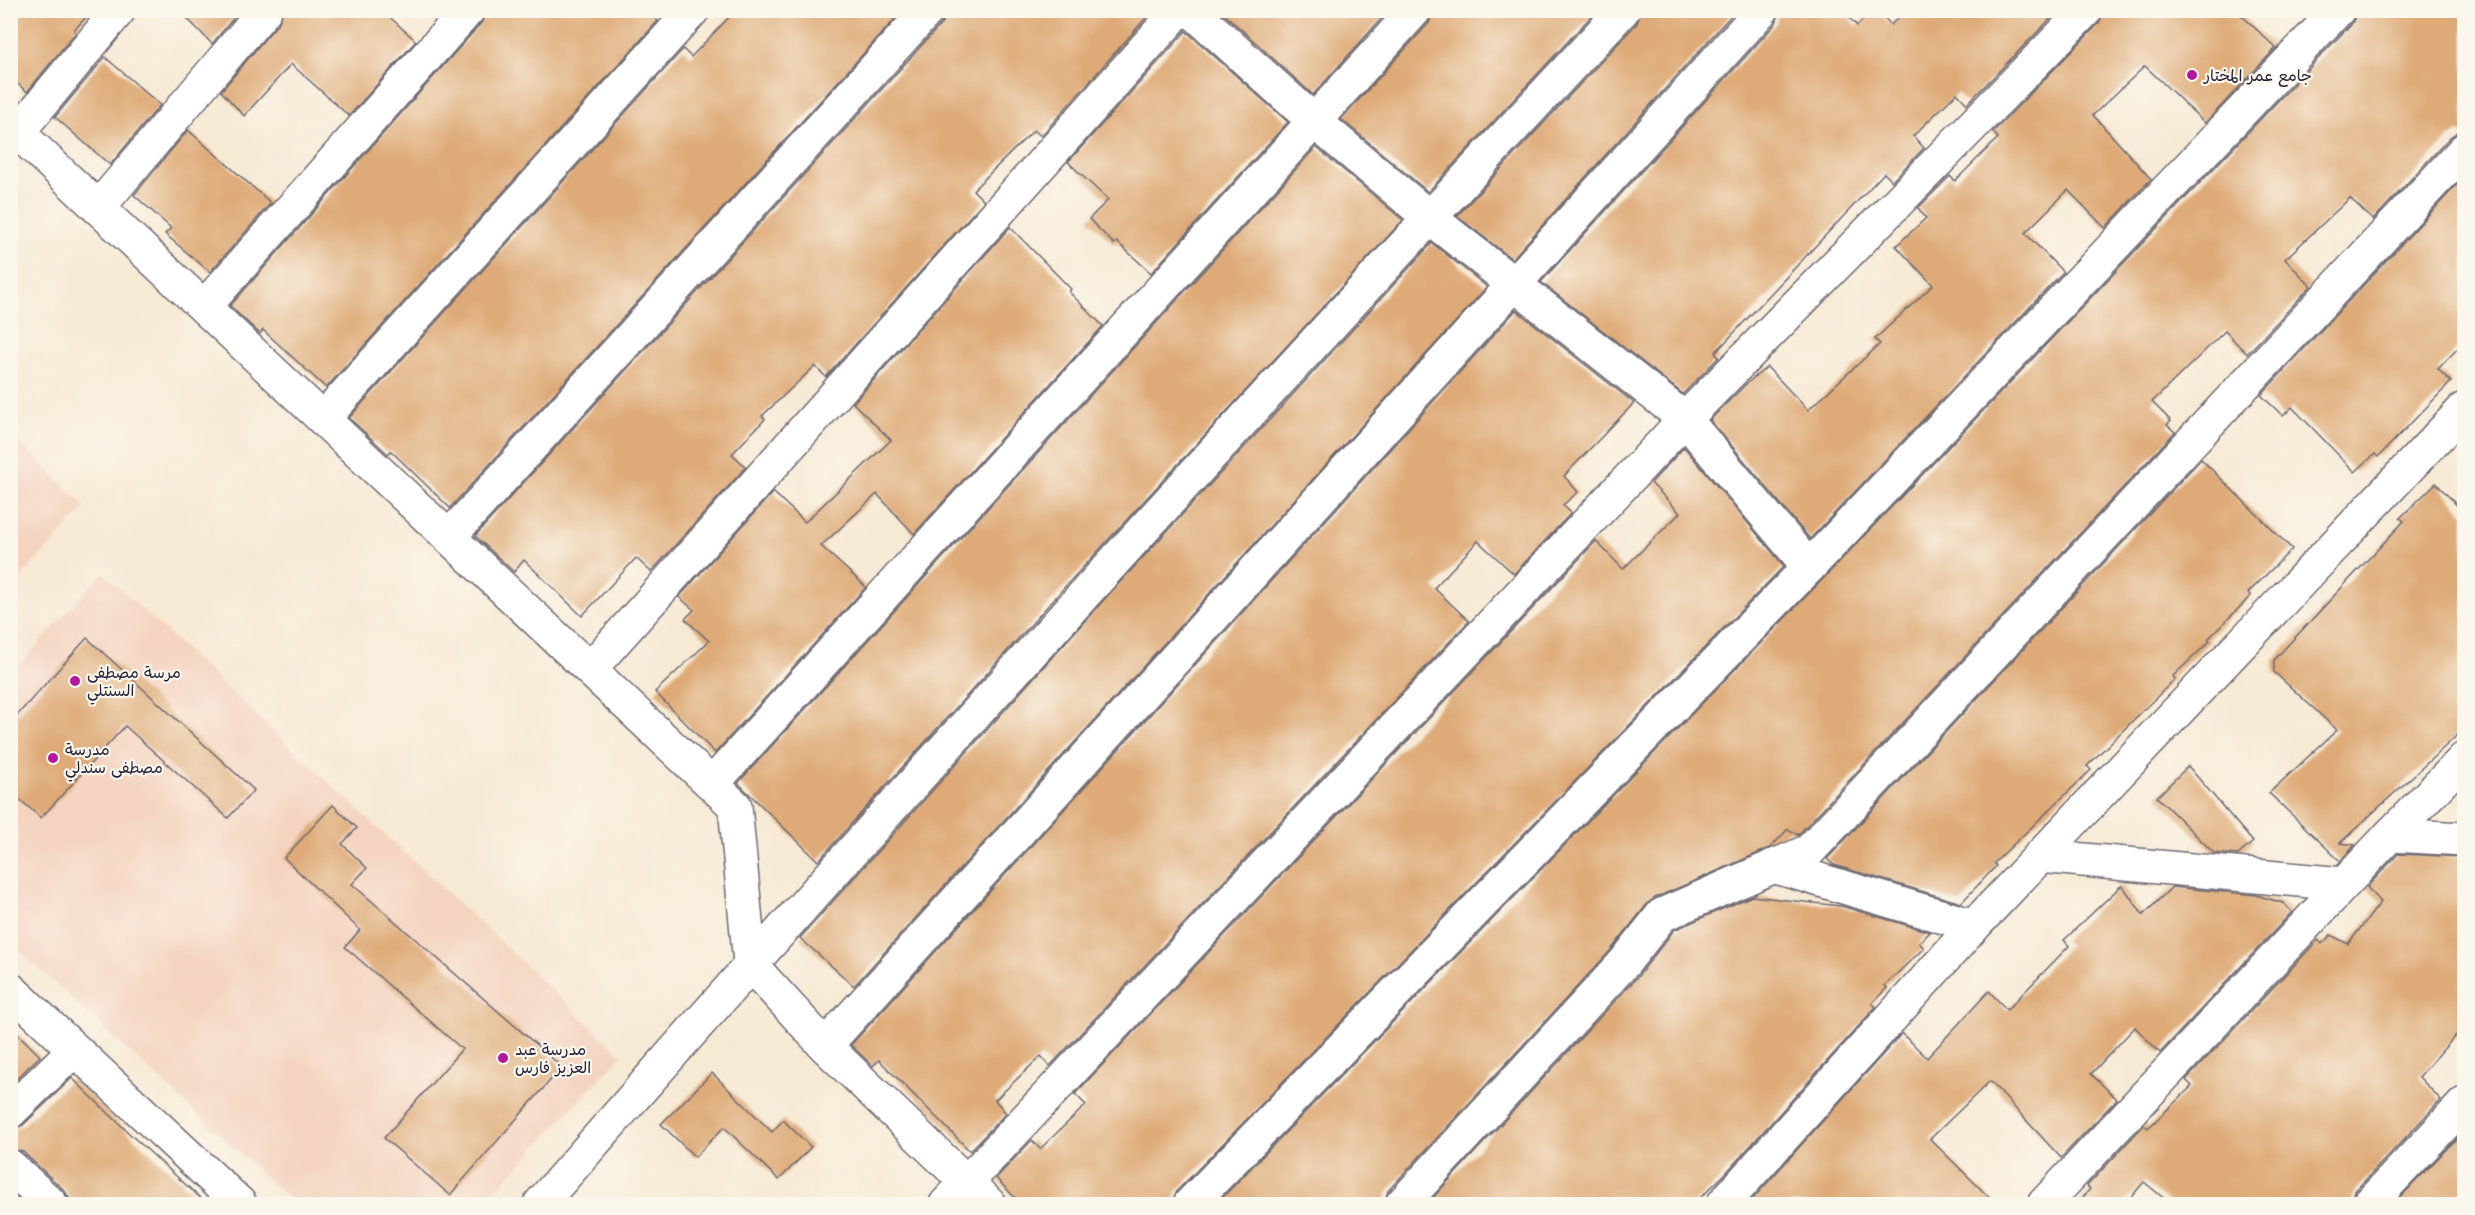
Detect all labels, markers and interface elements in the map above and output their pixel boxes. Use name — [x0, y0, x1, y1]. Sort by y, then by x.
place label: جامع عمر المختار — [2202, 64, 2312, 87]
marker: جامع عمر المختار — [2185, 68, 2199, 82]
place label: مرسة مصطفى السنتلي — [87, 661, 181, 705]
marker: مرسة مصطفى السنتلي — [68, 674, 82, 688]
place label: مدرسة مصطفى سندلي — [65, 738, 163, 782]
marker: مدرسة مصطفى سندلي — [46, 751, 60, 765]
place label: مدرسة عبد العزيز فارس — [515, 1038, 591, 1077]
marker: مدرسة عبد العزيز فارس — [496, 1051, 510, 1065]

